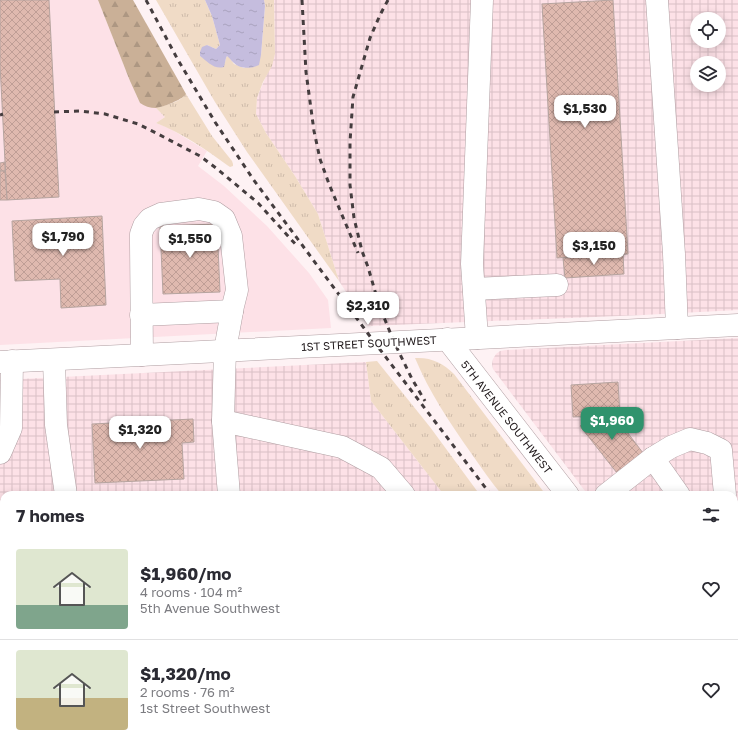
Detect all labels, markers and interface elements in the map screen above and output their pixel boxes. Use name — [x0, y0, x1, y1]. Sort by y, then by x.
map controls — [690, 12, 726, 92]
button: locate — [690, 12, 726, 48]
button: layers — [690, 56, 726, 92]
pin: $1,530 — [552, 95, 618, 129]
text: $1,530 — [563, 100, 607, 116]
pin: $1,790 — [30, 223, 96, 257]
pin: $1,550 — [157, 225, 223, 259]
text: $1,790 — [41, 228, 85, 244]
text: $1,550 — [168, 230, 212, 246]
pin: $3,150 — [561, 232, 627, 266]
text: $3,150 — [572, 237, 616, 253]
pin: $2,310 — [335, 292, 401, 326]
text: $2,310 — [346, 297, 390, 313]
street label: 1ST STREET SOUTHWEST — [301, 333, 437, 353]
street label: 5TH AVENUE SOUTHWEST — [459, 358, 555, 476]
pin: $1,960 — [579, 407, 645, 441]
text: $1,960 — [590, 412, 634, 428]
pin: $1,320 — [107, 416, 173, 450]
text: $1,320 — [118, 421, 162, 437]
icon: filters — [700, 504, 722, 526]
text: 7 homes — [16, 505, 84, 526]
text: $1,960/mo — [140, 563, 231, 584]
icon: home — [48, 565, 96, 613]
icon: heart — [700, 578, 722, 600]
text: 4 rooms · 104 m² — [140, 584, 242, 600]
text: 5th Avenue Southwest — [140, 600, 280, 616]
text: $1,320/mo — [140, 663, 231, 684]
icon: home — [48, 666, 96, 714]
icon: heart — [700, 679, 722, 701]
text: 2 rooms · 76 m² — [140, 684, 234, 700]
text: 1st Street Southwest — [140, 700, 270, 716]

